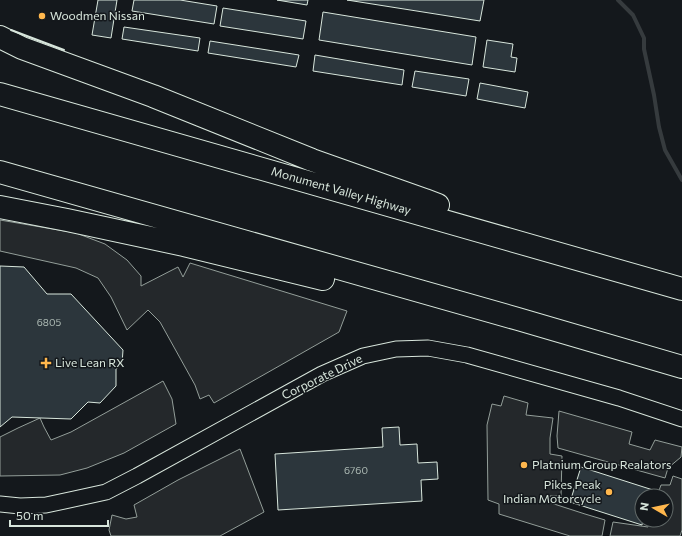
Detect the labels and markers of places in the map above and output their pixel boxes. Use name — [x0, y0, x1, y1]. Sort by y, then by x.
place label: Woodmen Nissan — [50, 8, 145, 22]
marker: Woodmen Nissan — [37, 11, 47, 21]
place label: Live Lean RX — [55, 355, 124, 369]
marker: Live Lean RX — [40, 357, 52, 369]
place label: Platnium Group Realators — [532, 457, 671, 471]
marker: Platnium Group Realators — [519, 460, 529, 470]
place label: Pikes Peak Indian Motorcycle — [503, 477, 601, 505]
marker: Pikes Peak Indian Motorcycle — [604, 487, 614, 497]

